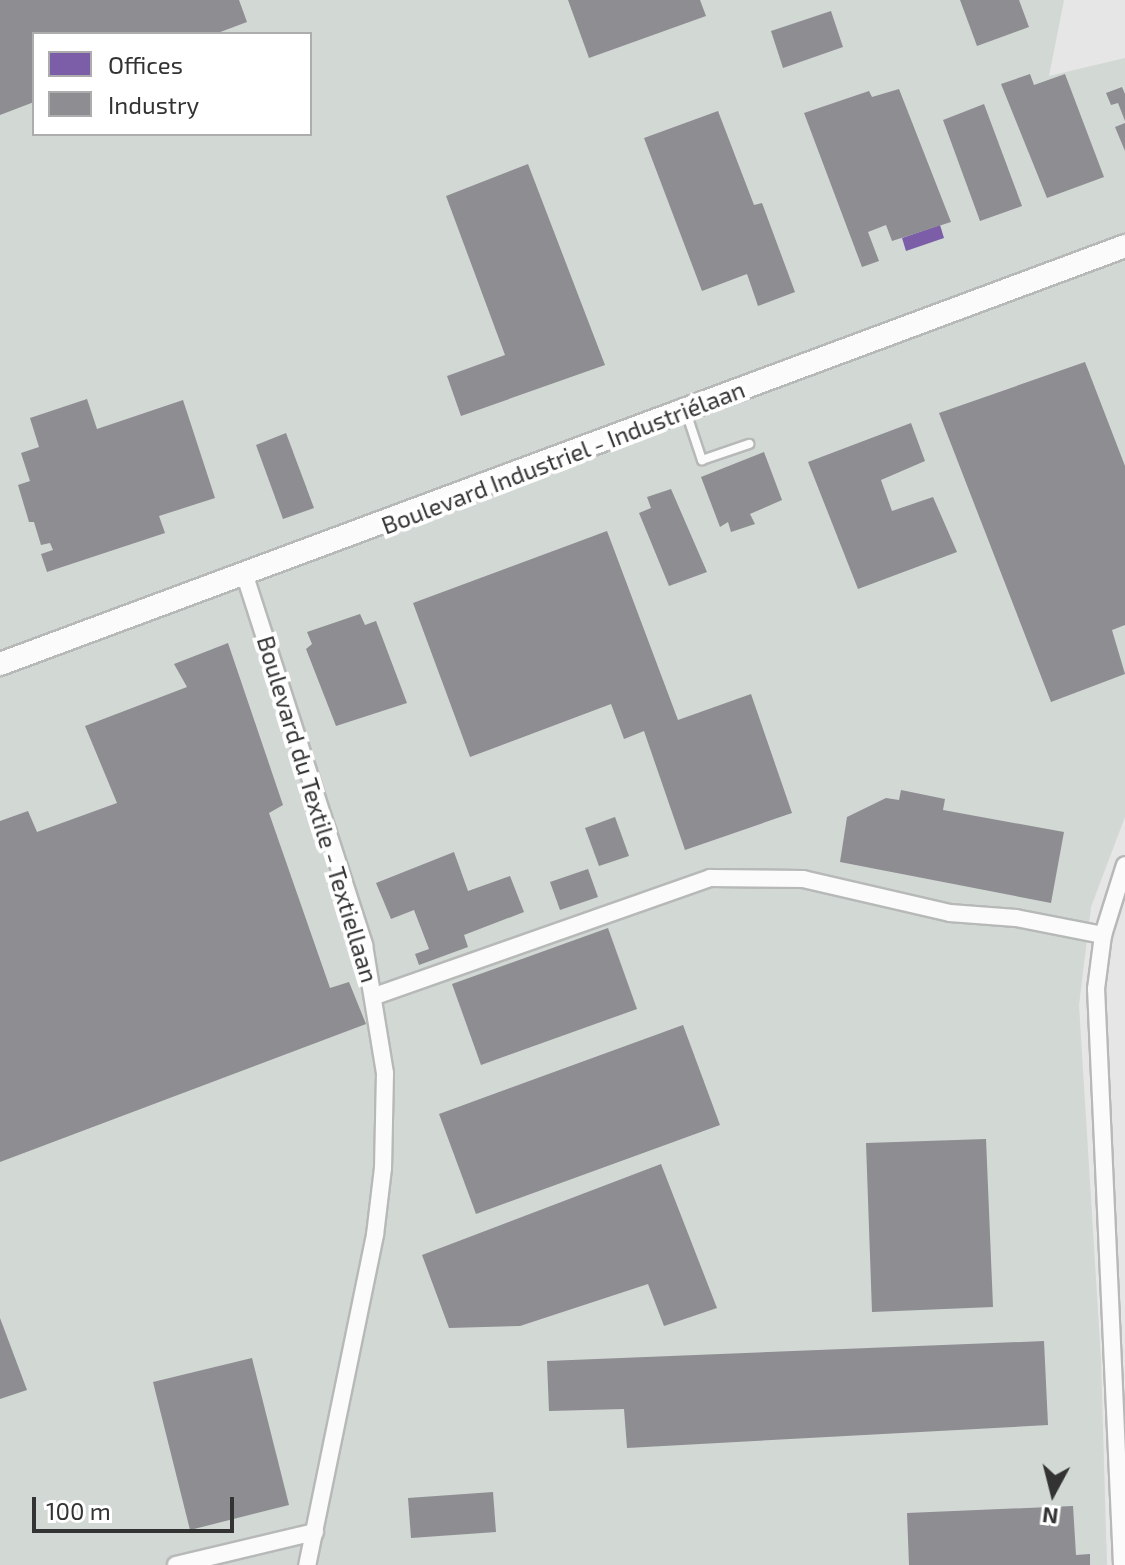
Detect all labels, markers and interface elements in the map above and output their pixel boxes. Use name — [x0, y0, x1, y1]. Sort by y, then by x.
legend — [32, 32, 312, 136]
text: Offices — [108, 50, 183, 79]
text: Industry — [108, 90, 199, 119]
street label: Boulevard Industriel - Industriélaan — [377, 374, 749, 540]
street label: Boulevard du Textile - Textiellaan — [251, 632, 385, 986]
north arrow — [1013, 1453, 1093, 1533]
scale bar — [36, 1481, 238, 1531]
text: 100 m — [46, 1496, 111, 1525]
text: N — [1041, 1503, 1060, 1531]

